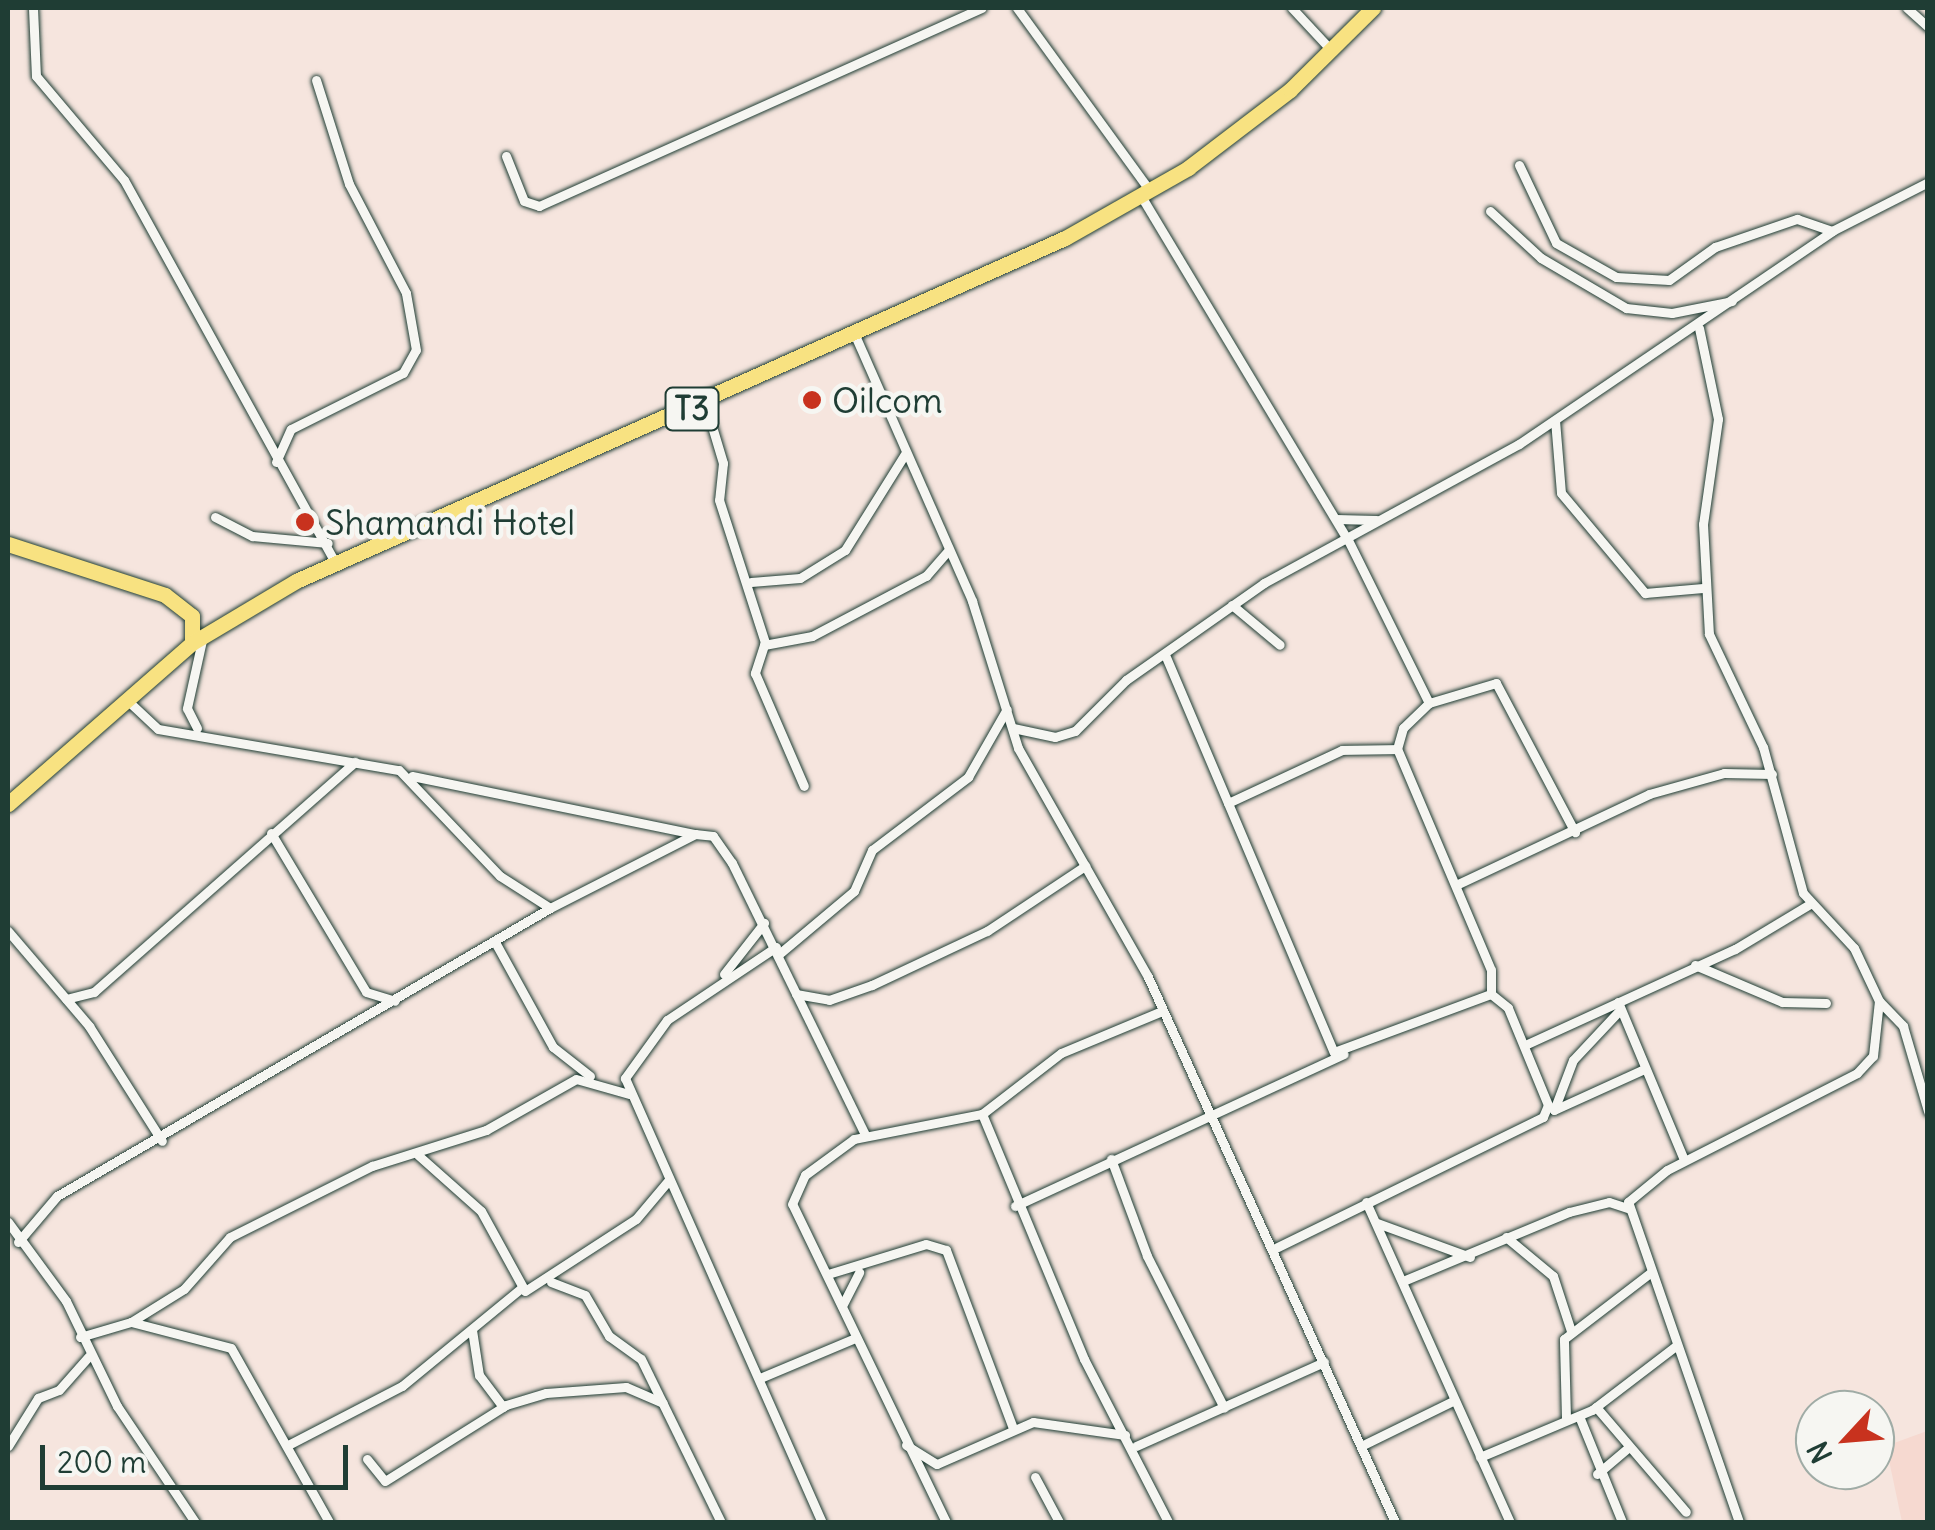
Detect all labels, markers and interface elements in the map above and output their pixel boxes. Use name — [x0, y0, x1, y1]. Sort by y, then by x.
place label: Oilcom — [832, 379, 943, 421]
road number: T3 — [664, 382, 720, 436]
marker: Oilcom — [801, 389, 823, 411]
place label: Shamandi Hotel — [325, 501, 575, 543]
marker: Shamandi Hotel — [294, 511, 316, 533]
north arrow — [1795, 1390, 1895, 1490]
scale bar — [45, 1425, 352, 1487]
text: N — [1799, 1436, 1840, 1469]
text: 200 m — [57, 1443, 146, 1481]

